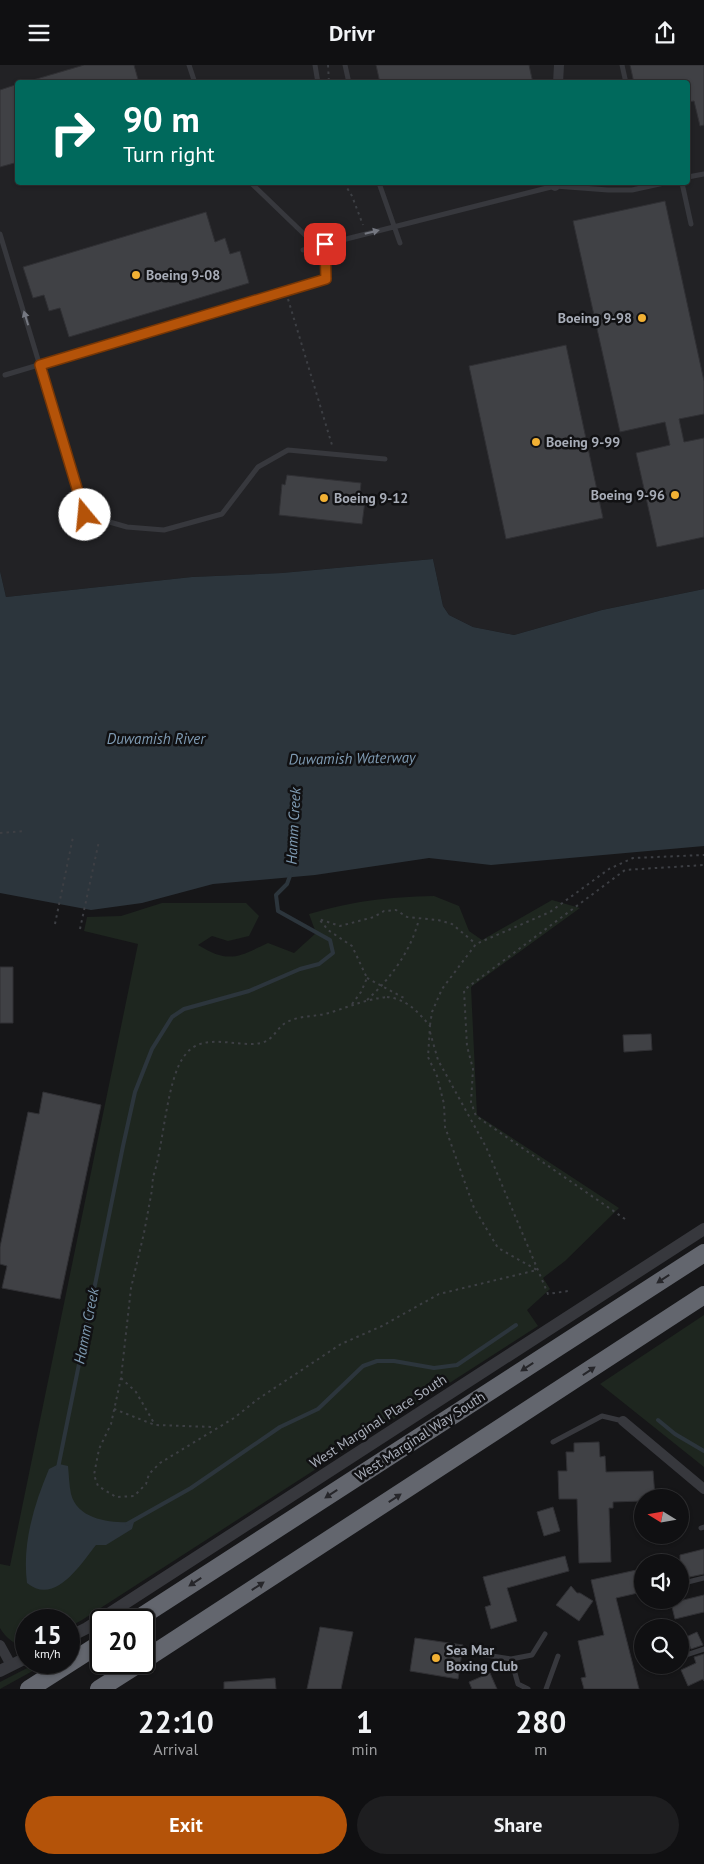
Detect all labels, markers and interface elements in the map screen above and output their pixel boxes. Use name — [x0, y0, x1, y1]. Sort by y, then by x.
icon: menu — [25, 19, 53, 47]
text: Drivr — [329, 19, 375, 47]
icon: share — [651, 19, 679, 47]
text: 90 m — [123, 96, 200, 142]
icon: right — [40, 100, 105, 165]
text: Turn right — [123, 140, 215, 168]
pin — [304, 223, 346, 265]
one-way arrow — [365, 228, 380, 236]
icon: arrive — [311, 230, 339, 258]
place label: Boeing 9-08 — [146, 266, 220, 284]
marker: Boeing 9-08 — [130, 269, 142, 281]
place label: Boeing 9-98 — [558, 309, 632, 327]
one-way arrow — [21, 310, 29, 325]
marker: Boeing 9-98 — [636, 312, 648, 324]
place label: Boeing 9-99 — [546, 433, 620, 451]
marker: Boeing 9-99 — [530, 436, 542, 448]
place label: Boeing 9-96 — [591, 486, 665, 504]
position arrow — [58, 488, 110, 540]
place label: Boeing 9-12 — [334, 489, 408, 507]
marker: Boeing 9-96 — [669, 489, 681, 501]
marker: Boeing 9-12 — [318, 492, 330, 504]
water label: Duwamish River — [107, 729, 206, 748]
water label: Duwamish Waterway — [288, 747, 417, 769]
water label: Hamm Creek — [281, 786, 305, 865]
one-way arrow — [656, 1274, 670, 1284]
water label: Hamm Creek — [69, 1285, 103, 1366]
one-way arrow — [520, 1363, 533, 1372]
one-way arrow — [583, 1366, 596, 1376]
street label: West Marginal Place South — [306, 1370, 450, 1472]
street label: West Marginal Way South — [352, 1387, 488, 1485]
one-way arrow — [325, 1489, 338, 1498]
north arrow — [634, 1489, 689, 1544]
map controls — [634, 1489, 689, 1674]
one-way arrow — [388, 1493, 401, 1502]
button: sound — [634, 1554, 689, 1609]
one-way arrow — [188, 1577, 202, 1587]
one-way arrow — [251, 1581, 265, 1591]
speed limit sign: 20 — [90, 1609, 155, 1674]
text: 15 — [33, 1619, 62, 1651]
button: search — [634, 1619, 689, 1674]
place label: Sea Mar Boxing Club — [446, 1641, 519, 1675]
text: km/h — [34, 1646, 61, 1661]
marker: Sea Mar Boxing Club — [430, 1652, 442, 1664]
text: 22:10 — [138, 1702, 214, 1741]
text: 1 — [356, 1702, 373, 1741]
text: 280 — [515, 1702, 566, 1741]
text: Arrival — [153, 1739, 198, 1759]
text: min — [352, 1739, 378, 1759]
text: m — [534, 1739, 547, 1759]
button: Exit — [25, 1796, 347, 1854]
button: Share — [357, 1796, 679, 1854]

